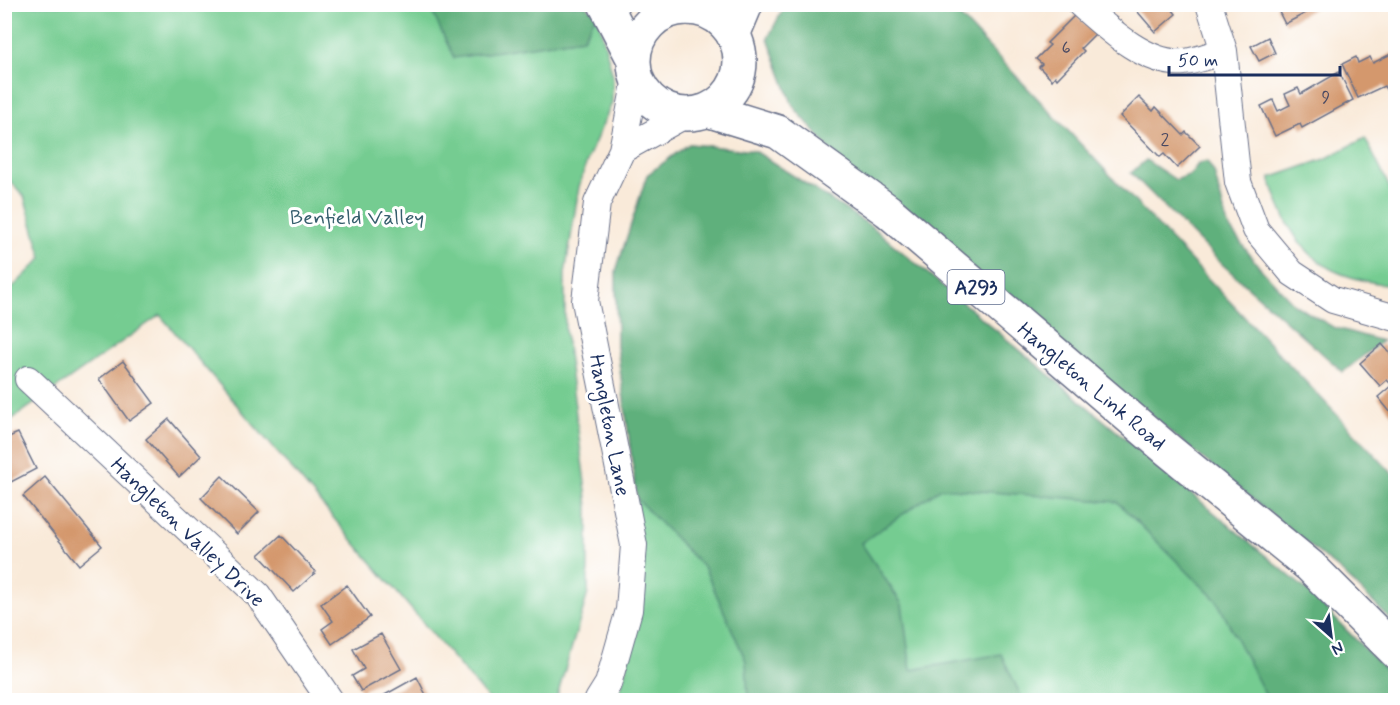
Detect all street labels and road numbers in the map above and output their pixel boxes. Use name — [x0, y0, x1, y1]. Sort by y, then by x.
road number: A293 — [948, 270, 1004, 304]
street label: Hangleton Link Road — [1010, 316, 1172, 458]
street label: Hangleton Lane — [581, 352, 636, 499]
street label: Hangleton Valley Drive — [103, 452, 271, 615]

